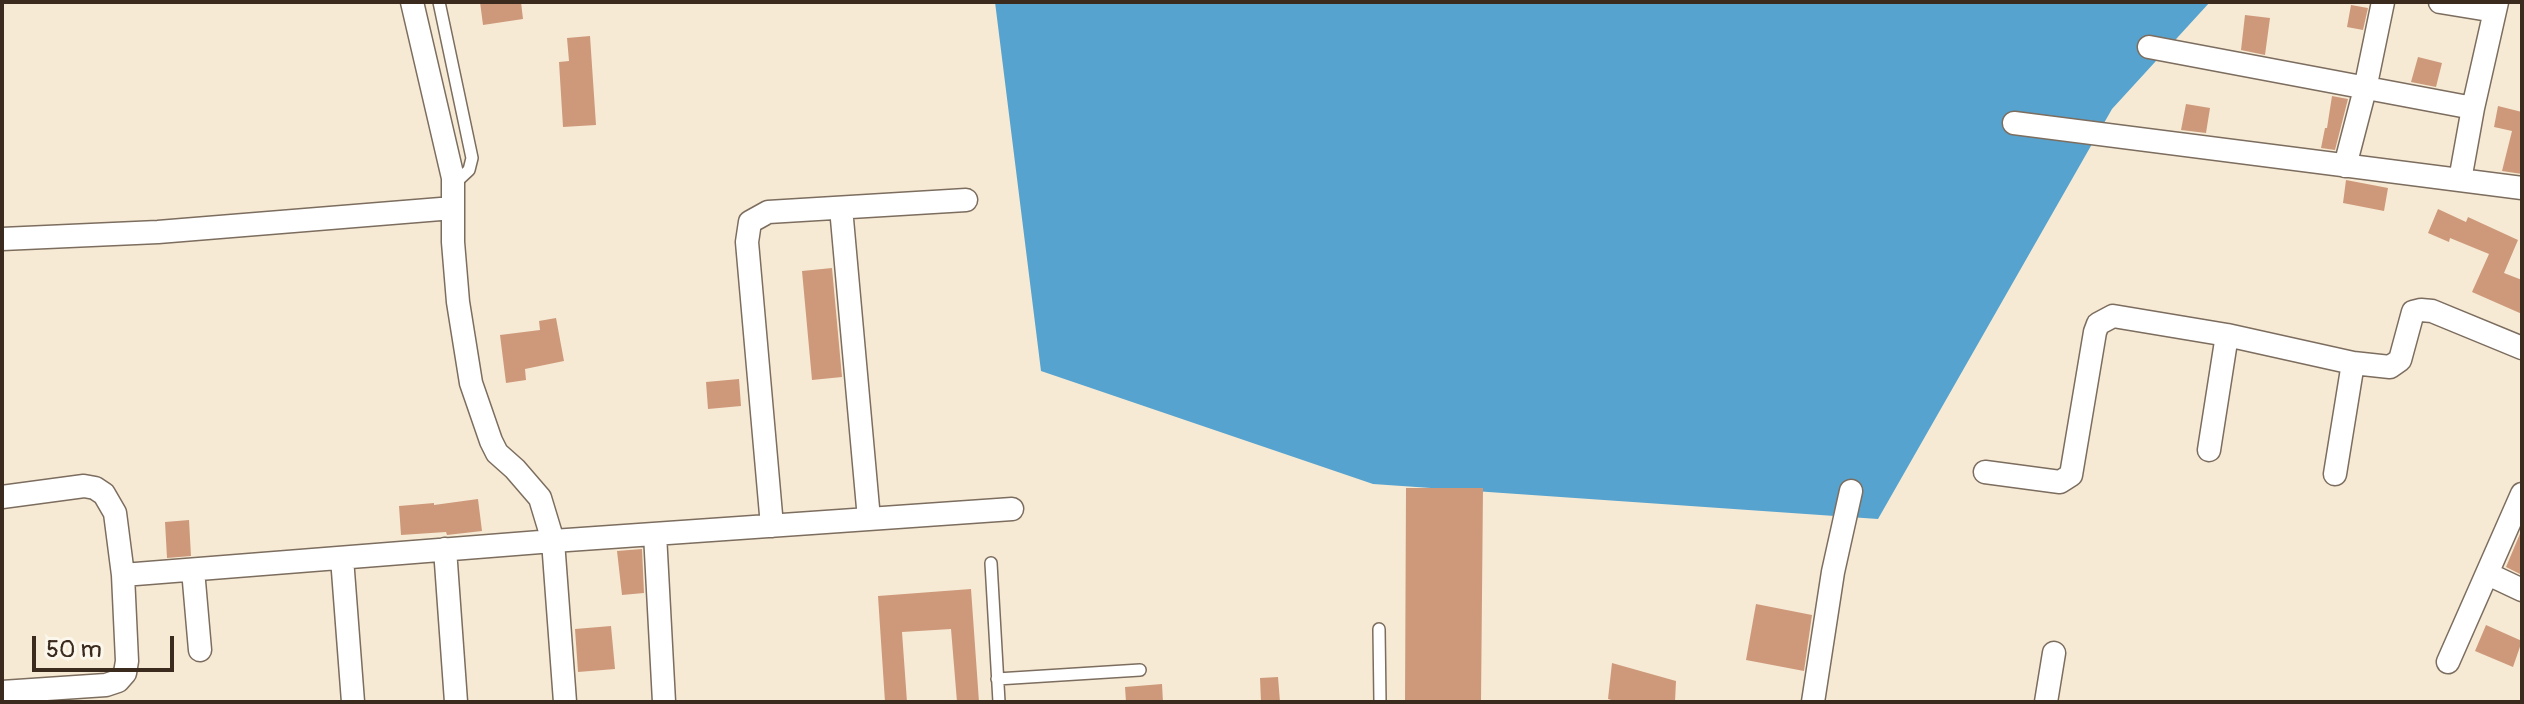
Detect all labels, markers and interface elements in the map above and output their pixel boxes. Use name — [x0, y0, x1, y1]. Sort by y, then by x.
scale bar — [36, 620, 178, 670]
text: 50 m — [46, 635, 102, 664]

